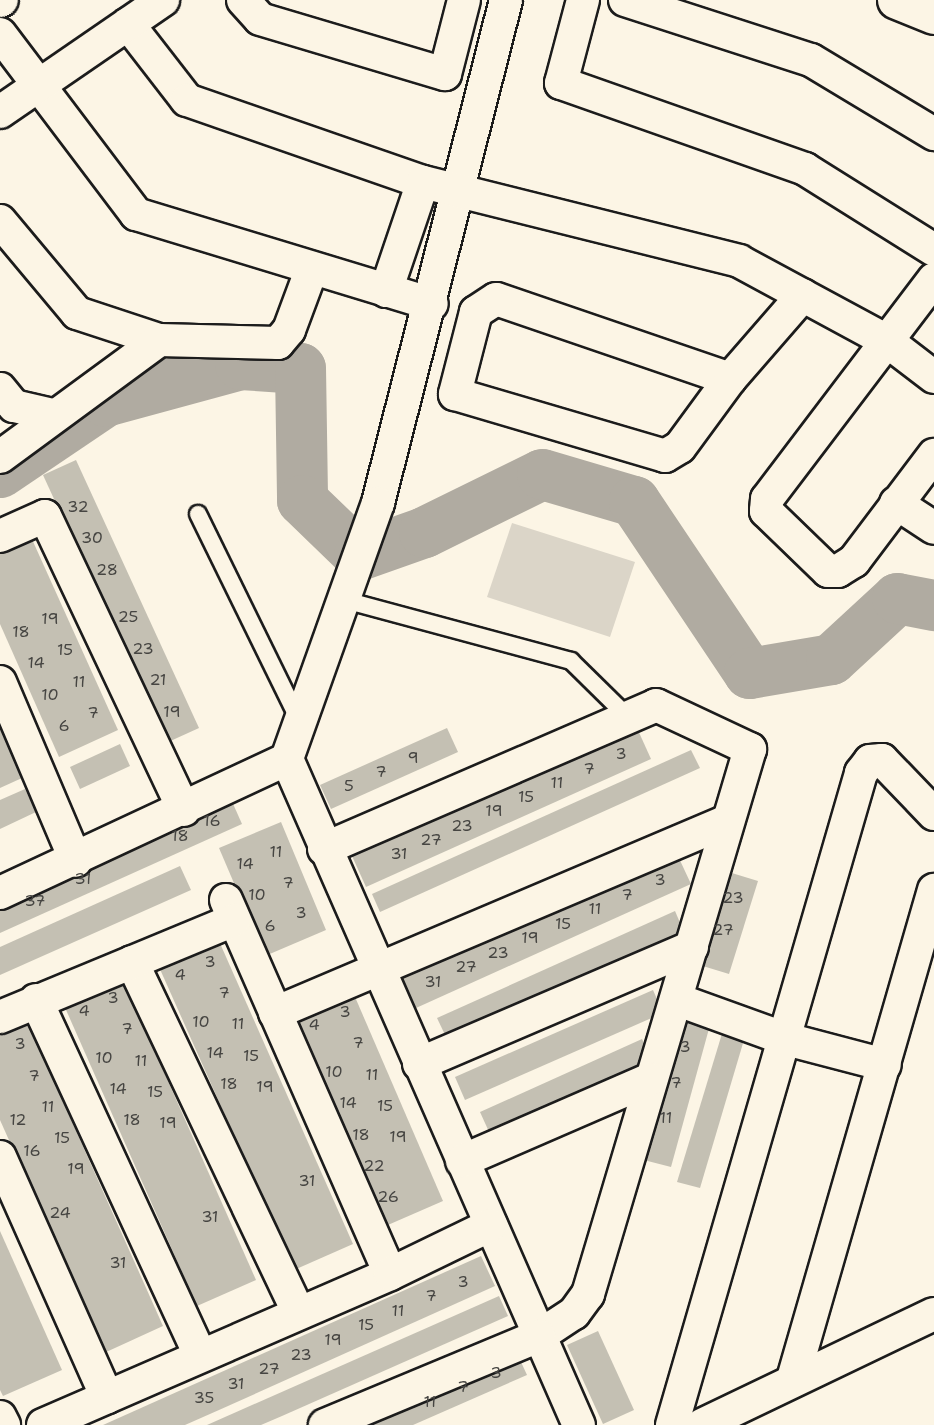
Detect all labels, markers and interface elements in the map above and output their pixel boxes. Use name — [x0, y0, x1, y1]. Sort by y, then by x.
house number: 32 — [67, 497, 89, 517]
house number: 30 — [81, 528, 103, 548]
house number: 28 — [96, 560, 118, 580]
house number: 25 — [118, 607, 138, 627]
house number: 19 — [41, 609, 59, 629]
house number: 18 — [12, 622, 30, 642]
house number: 23 — [132, 639, 154, 659]
house number: 15 — [57, 640, 73, 660]
house number: 14 — [27, 653, 45, 673]
house number: 21 — [149, 670, 167, 690]
house number: 11 — [73, 672, 85, 692]
house number: 10 — [41, 685, 59, 705]
house number: 19 — [163, 702, 181, 722]
house number: 7 — [87, 703, 99, 723]
house number: 6 — [58, 716, 70, 736]
house number: 3 — [615, 744, 627, 764]
house number: 9 — [407, 748, 419, 768]
house number: 7 — [583, 759, 595, 779]
house number: 7 — [375, 762, 387, 782]
house number: 11 — [551, 773, 563, 793]
house number: 5 — [344, 776, 354, 796]
house number: 15 — [518, 787, 534, 807]
house number: 19 — [485, 801, 503, 821]
house number: 16 — [203, 811, 221, 831]
house number: 23 — [451, 816, 473, 836]
house number: 18 — [171, 826, 189, 846]
house number: 27 — [420, 830, 442, 850]
house number: 11 — [270, 842, 282, 862]
house number: 31 — [390, 844, 408, 864]
house number: 14 — [236, 854, 254, 874]
house number: 31 — [74, 869, 92, 889]
house number: 3 — [654, 870, 666, 890]
house number: 7 — [282, 873, 294, 893]
house number: 10 — [248, 885, 266, 905]
house number: 7 — [621, 885, 633, 905]
house number: 23 — [722, 888, 744, 908]
house number: 37 — [24, 891, 46, 911]
house number: 11 — [589, 899, 601, 919]
house number: 3 — [295, 903, 307, 923]
house number: 15 — [555, 914, 571, 934]
house number: 6 — [264, 916, 276, 936]
house number: 27 — [712, 920, 734, 940]
house number: 19 — [521, 928, 539, 948]
house number: 23 — [487, 943, 509, 963]
house number: 3 — [204, 952, 216, 972]
house number: 27 — [455, 957, 477, 977]
house number: 4 — [174, 965, 186, 985]
house number: 31 — [424, 972, 442, 992]
house number: 7 — [218, 983, 230, 1003]
house number: 3 — [107, 988, 119, 1008]
house number: 4 — [78, 1001, 90, 1021]
house number: 3 — [339, 1002, 351, 1022]
house number: 10 — [192, 1012, 210, 1032]
house number: 11 — [232, 1014, 244, 1034]
house number: 4 — [308, 1015, 320, 1035]
house number: 7 — [121, 1019, 133, 1039]
house number: 7 — [352, 1033, 364, 1053]
house number: 3 — [14, 1034, 26, 1054]
house number: 3 — [679, 1037, 691, 1057]
house number: 14 — [206, 1043, 224, 1063]
house number: 15 — [243, 1046, 259, 1066]
house number: 10 — [95, 1048, 113, 1068]
house number: 11 — [135, 1051, 147, 1071]
house number: 10 — [325, 1062, 343, 1082]
house number: 11 — [366, 1065, 378, 1085]
house number: 7 — [28, 1066, 40, 1086]
house number: 7 — [670, 1073, 682, 1093]
house number: 18 — [220, 1074, 238, 1094]
house number: 19 — [256, 1077, 274, 1097]
house number: 14 — [109, 1079, 127, 1099]
house number: 15 — [147, 1082, 163, 1102]
house number: 14 — [339, 1093, 357, 1113]
house number: 15 — [377, 1096, 393, 1116]
house number: 11 — [42, 1097, 54, 1117]
house number: 11 — [660, 1108, 672, 1128]
house number: 12 — [9, 1110, 27, 1130]
house number: 18 — [123, 1110, 141, 1130]
house number: 19 — [159, 1113, 177, 1133]
house number: 18 — [352, 1125, 370, 1145]
house number: 19 — [389, 1127, 407, 1147]
house number: 15 — [54, 1128, 70, 1148]
house number: 16 — [23, 1141, 41, 1161]
house number: 22 — [363, 1156, 385, 1176]
house number: 19 — [67, 1159, 85, 1179]
house number: 31 — [298, 1171, 316, 1191]
house number: 26 — [377, 1187, 399, 1207]
house number: 24 — [49, 1203, 71, 1223]
house number: 31 — [201, 1207, 219, 1227]
house number: 31 — [109, 1253, 127, 1273]
house number: 3 — [457, 1272, 469, 1292]
house number: 7 — [425, 1286, 437, 1306]
house number: 11 — [392, 1301, 404, 1321]
house number: 15 — [358, 1315, 374, 1335]
house number: 19 — [324, 1330, 342, 1350]
house number: 23 — [290, 1345, 312, 1365]
house number: 27 — [258, 1359, 280, 1379]
house number: 3 — [490, 1363, 502, 1383]
house number: 31 — [227, 1374, 245, 1394]
house number: 7 — [457, 1377, 469, 1397]
house number: 35 — [194, 1388, 214, 1408]
house number: 11 — [424, 1392, 436, 1412]

